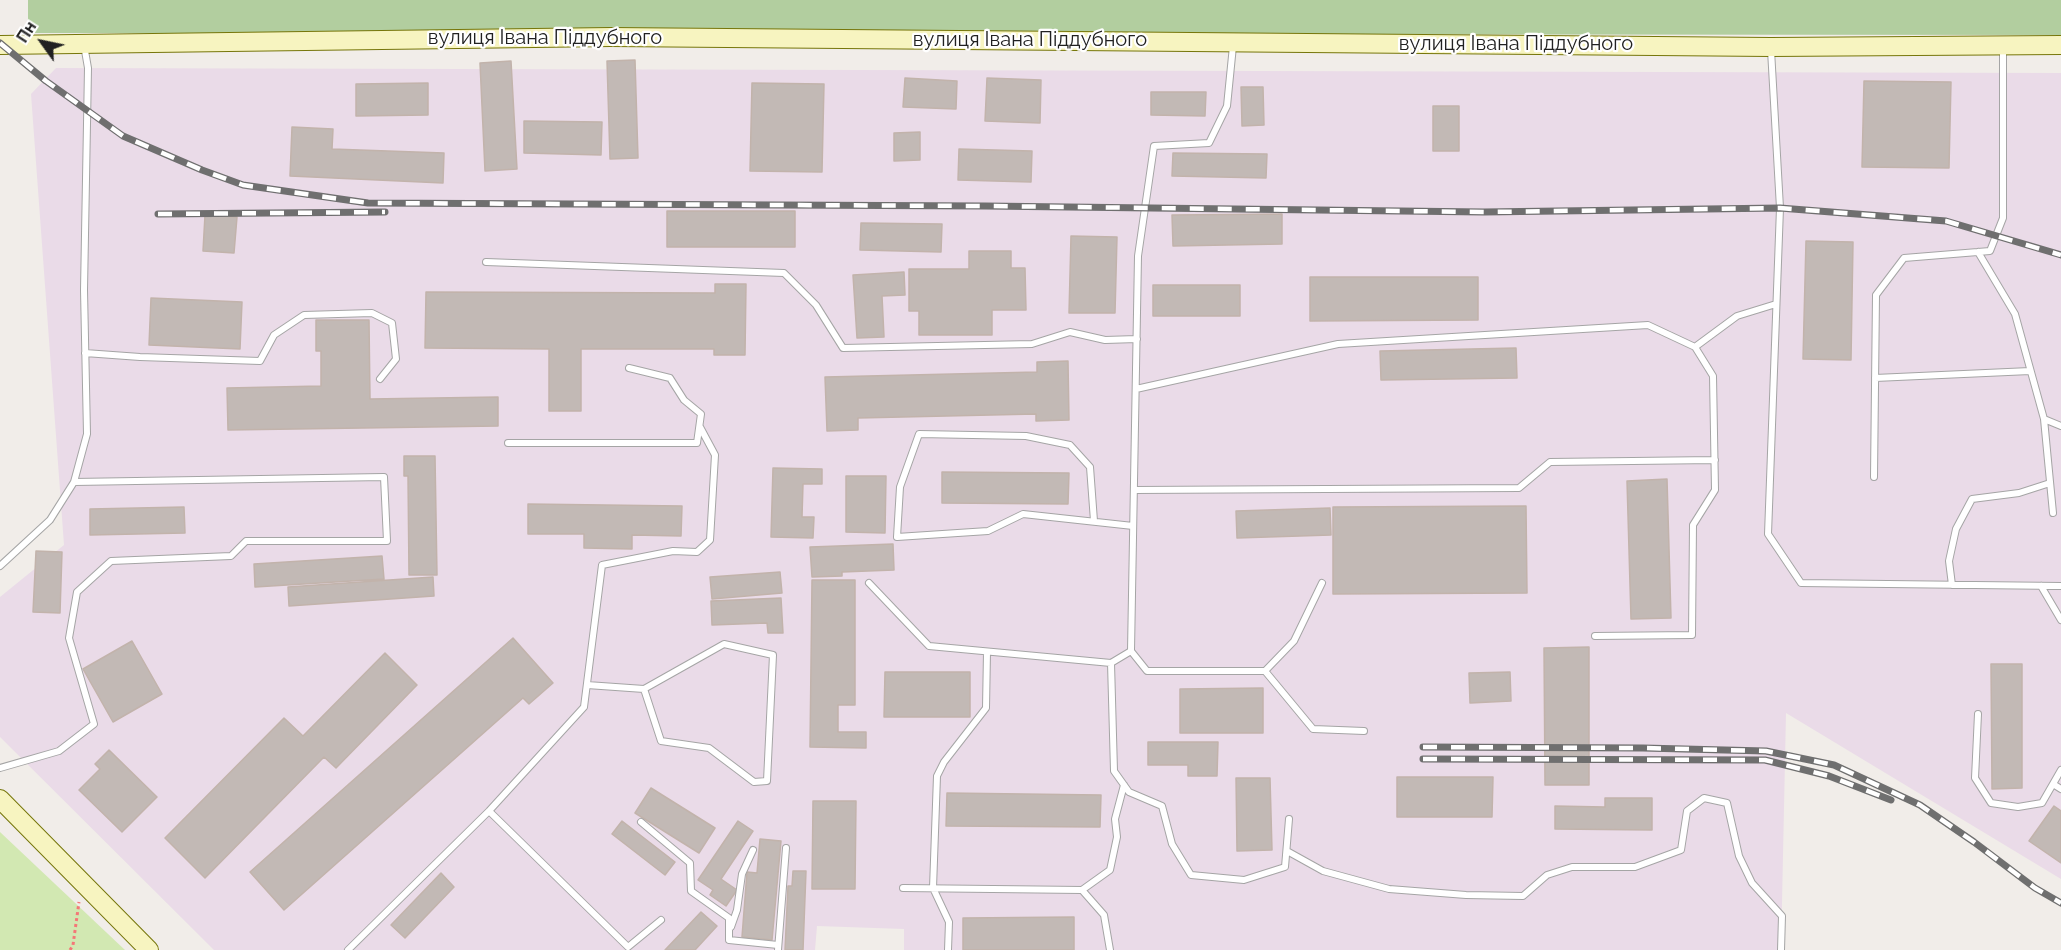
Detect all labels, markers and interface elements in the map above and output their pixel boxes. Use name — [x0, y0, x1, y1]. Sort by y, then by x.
north arrow — [12, 12, 72, 72]
text: Пн — [13, 18, 40, 46]
street label: вулиця Івана Піддубного — [428, 26, 662, 50]
street label: вулиця Івана Піддубного — [913, 28, 1147, 52]
street label: вулиця Івана Піддубного — [1399, 32, 1633, 56]

